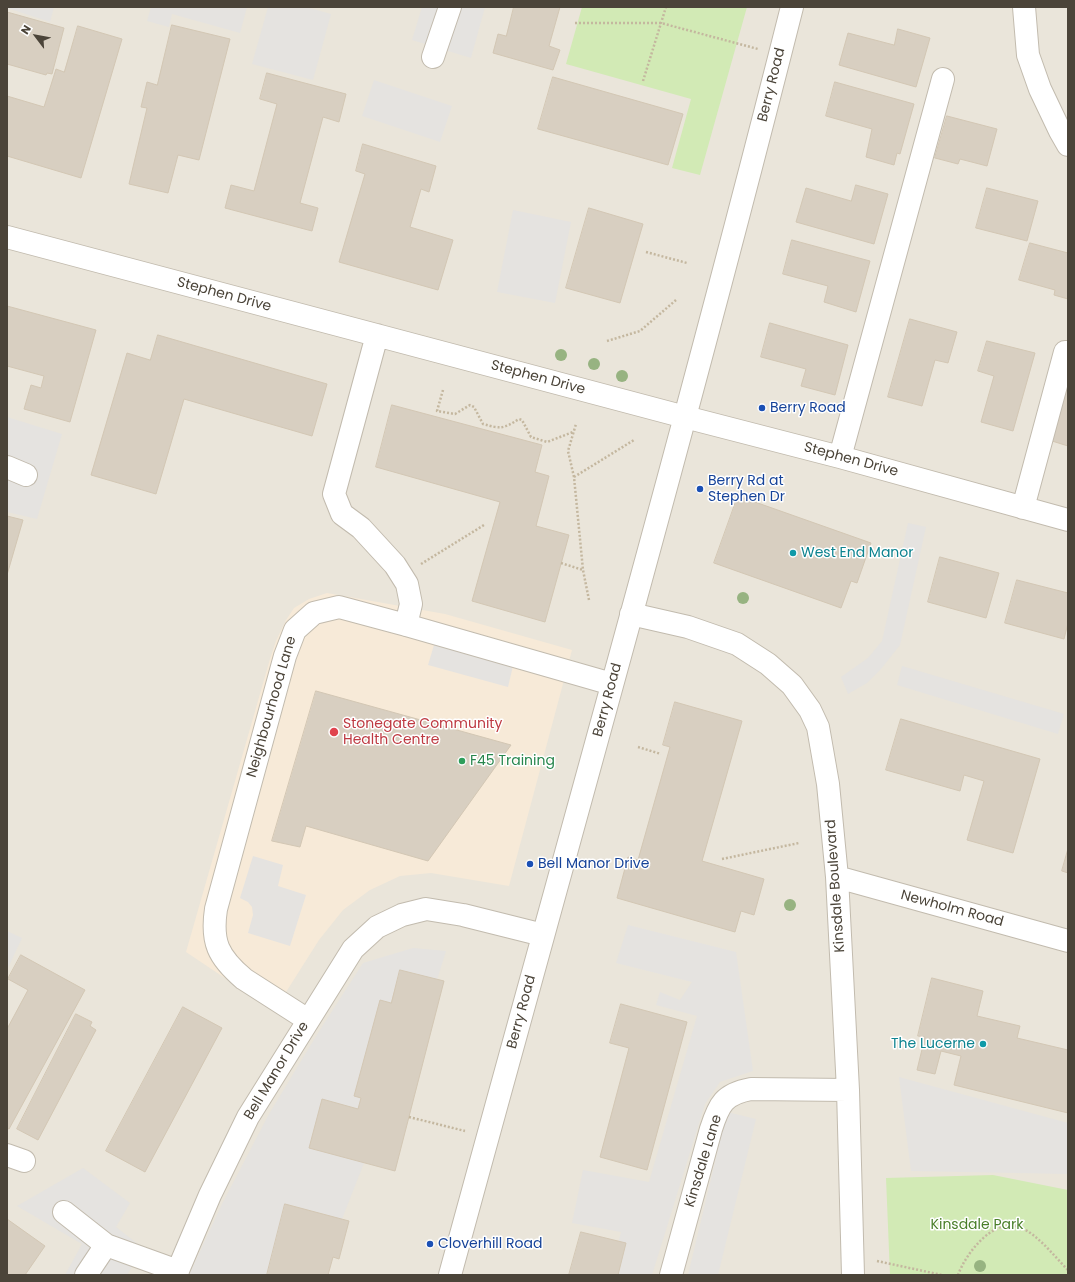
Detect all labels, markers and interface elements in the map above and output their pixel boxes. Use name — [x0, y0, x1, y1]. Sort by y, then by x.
north arrow — [16, 16, 56, 56]
text: N — [17, 22, 35, 37]
street label: Berry Road — [755, 46, 789, 124]
street label: Stephen Drive — [175, 274, 273, 316]
street label: Stephen Drive — [489, 357, 587, 399]
place label: Berry Road — [770, 400, 846, 416]
marker: Berry Road — [757, 403, 767, 413]
street label: Stephen Drive — [802, 439, 900, 481]
place label: Berry Rd at Stephen Dr — [708, 473, 785, 506]
marker: Berry Rd at Stephen Dr — [695, 484, 705, 494]
place label: West End Manor — [801, 545, 913, 561]
marker: West End Manor — [788, 548, 798, 558]
street label: Neighbourhood Lane — [244, 634, 300, 780]
street label: Berry Road — [590, 661, 626, 739]
place label: Stonegate Community Health Centre — [343, 716, 502, 748]
marker: Stonegate Community Health Centre — [328, 726, 340, 738]
place label: F45 Training — [470, 753, 555, 769]
marker: F45 Training — [457, 756, 467, 766]
street label: Kinsdale Boulevard — [823, 819, 849, 953]
place label: Bell Manor Drive — [538, 856, 649, 872]
marker: Bell Manor Drive — [525, 859, 535, 869]
street label: Newholm Road — [899, 887, 1005, 931]
street label: Berry Road — [504, 973, 540, 1051]
street label: Bell Manor Drive — [241, 1019, 313, 1123]
place label: The Lucerne — [891, 1036, 975, 1052]
marker: The Lucerne — [978, 1039, 988, 1049]
street label: Kinsdale Lane — [682, 1113, 726, 1209]
park label: Kinsdale Park — [931, 1217, 1023, 1233]
place label: Cloverhill Road — [438, 1236, 542, 1252]
marker: Cloverhill Road — [425, 1239, 435, 1249]

